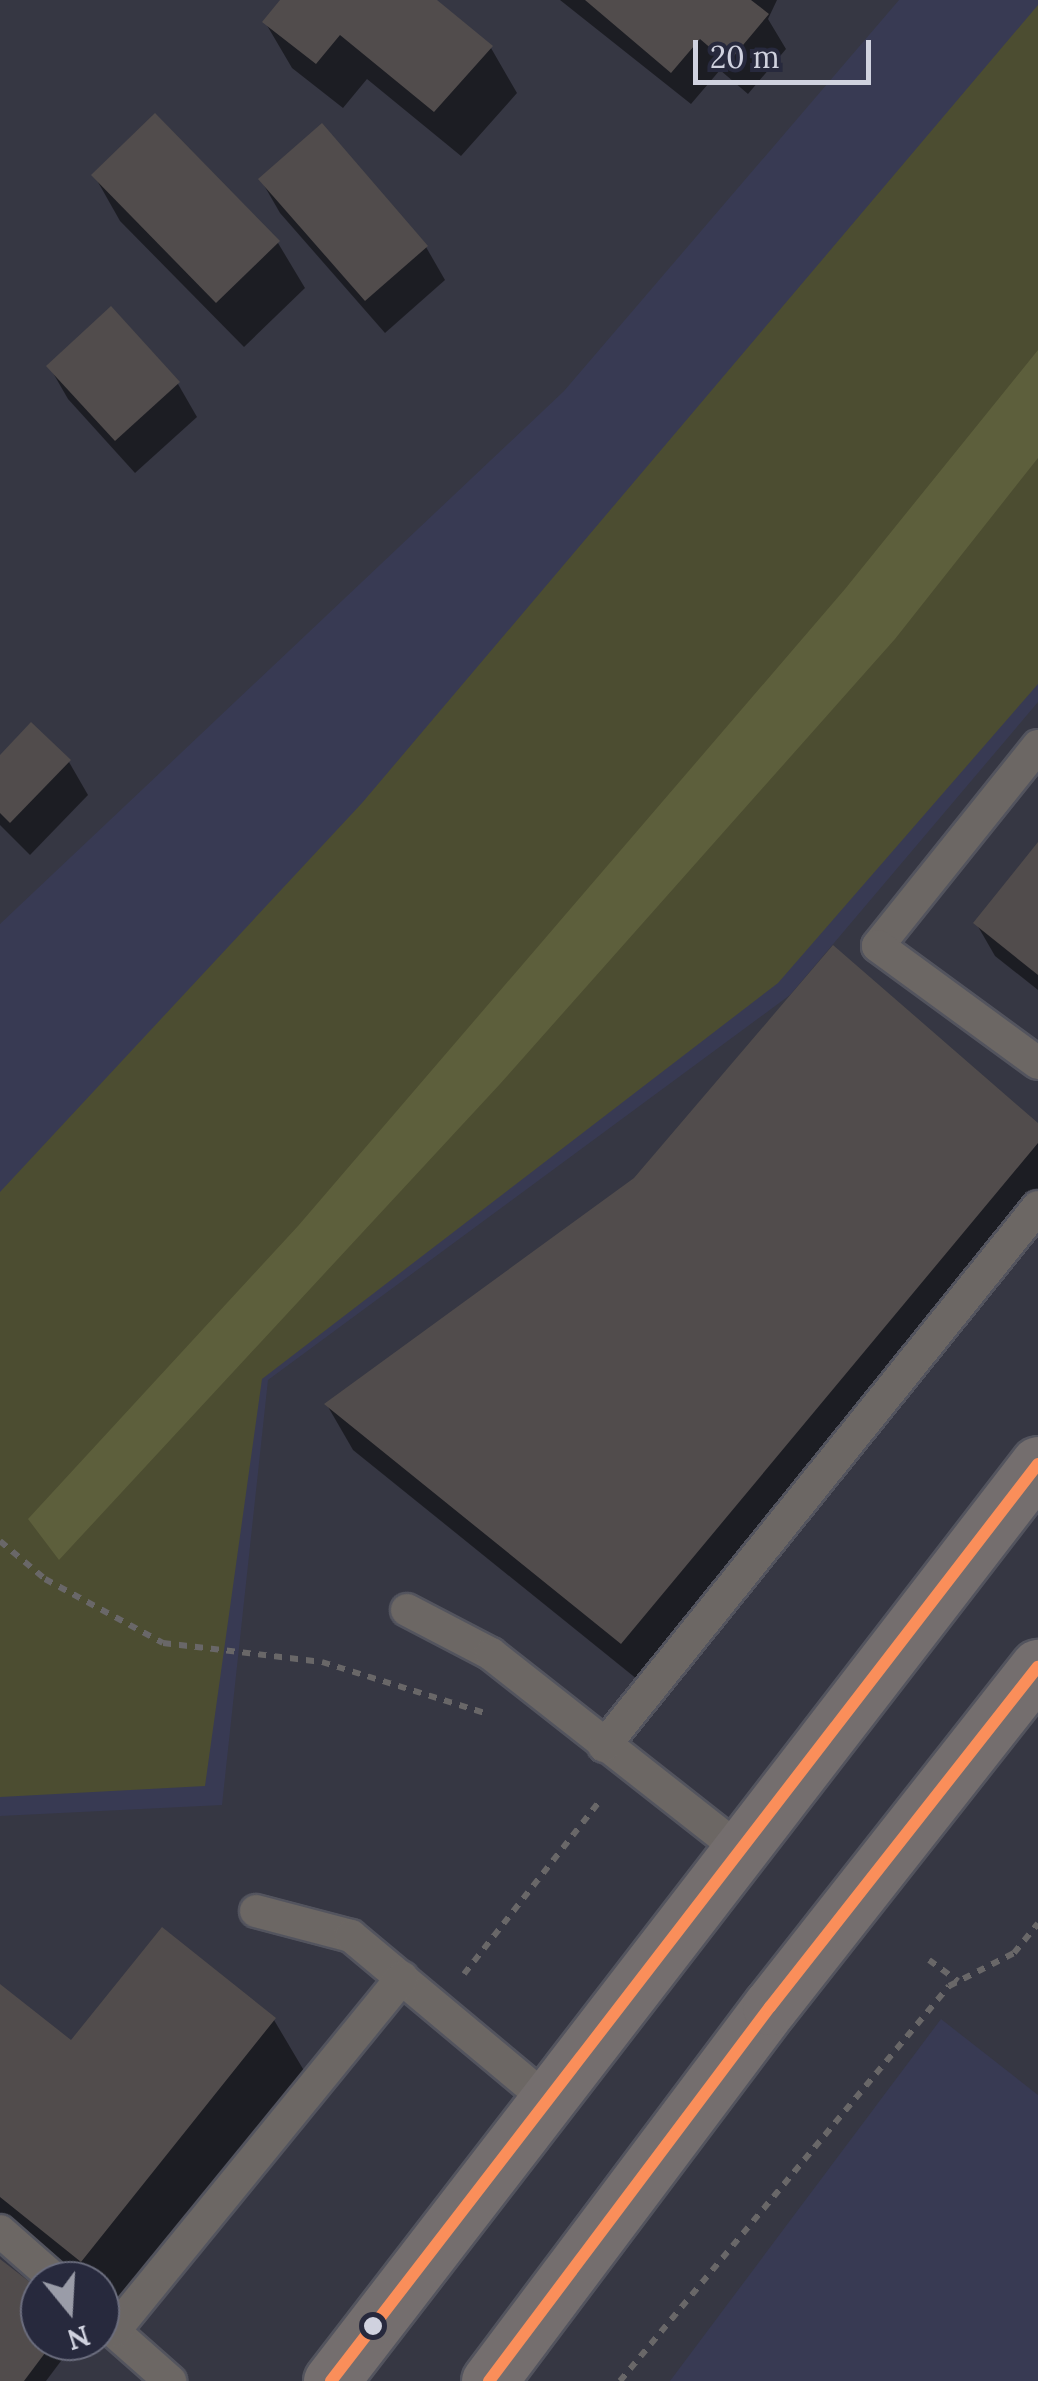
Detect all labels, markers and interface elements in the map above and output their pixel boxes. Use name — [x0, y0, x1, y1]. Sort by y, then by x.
scale bar — [698, 20, 876, 82]
text: 20 m — [710, 38, 779, 76]
north arrow — [20, 2261, 120, 2361]
unlabelled marker — [363, 2316, 383, 2336]
text: N — [63, 2317, 95, 2358]

